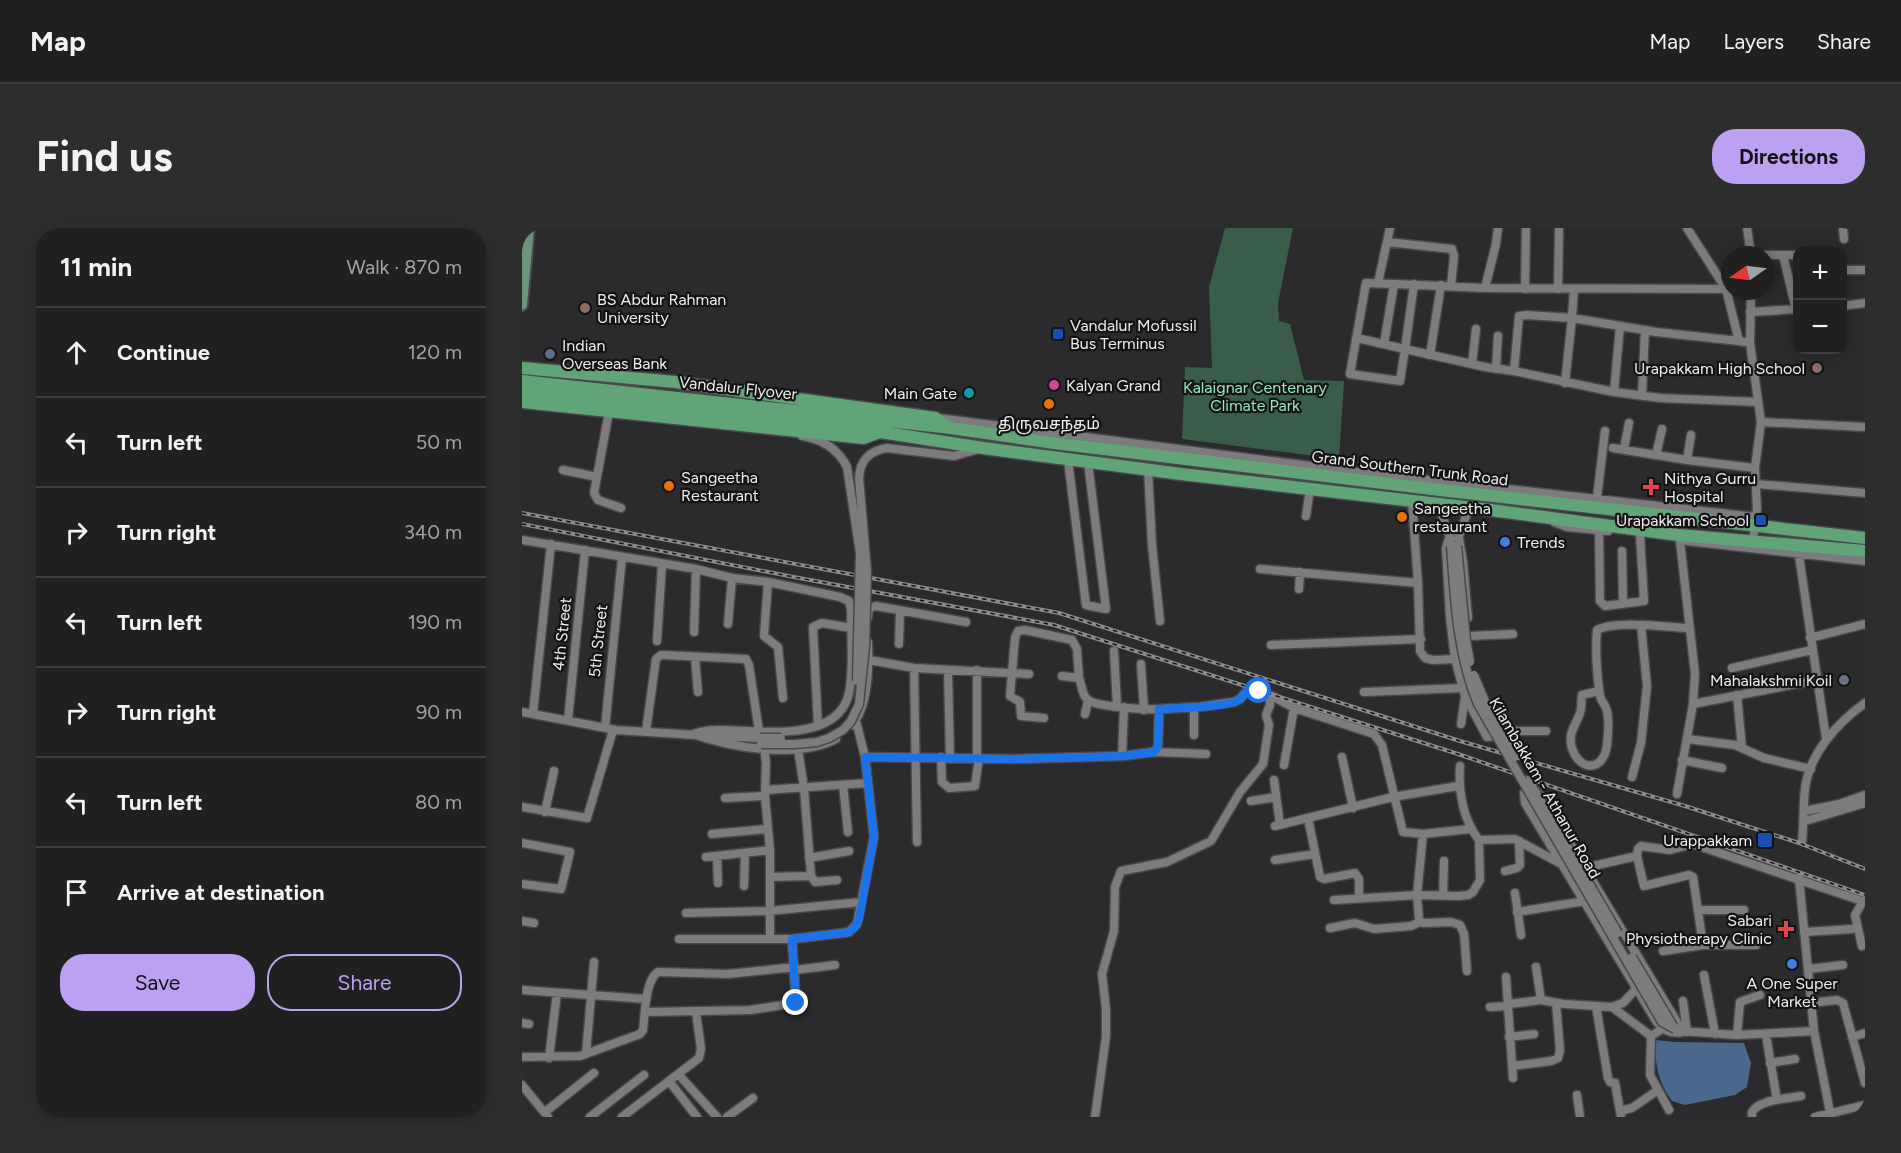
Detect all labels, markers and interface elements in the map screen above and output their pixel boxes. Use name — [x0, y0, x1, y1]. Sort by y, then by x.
text: Map — [30, 24, 86, 58]
text: Map — [1650, 29, 1690, 54]
text: Layers — [1723, 29, 1784, 54]
text: Share — [1817, 29, 1871, 54]
button: Directions — [1712, 129, 1865, 184]
text: Find us — [36, 131, 173, 182]
north arrow — [1721, 246, 1775, 300]
map controls — [1793, 246, 1847, 354]
button: + — [1793, 246, 1847, 300]
text: 11 min — [60, 251, 132, 283]
text: Walk · 870 m — [347, 255, 462, 279]
place label: BS Abdur Rahman University — [597, 290, 726, 327]
button: − — [1793, 300, 1847, 354]
marker: BS Abdur Rahman University — [578, 301, 592, 315]
place label: Vandalur Mofussil Bus Terminus — [1070, 316, 1197, 353]
marker: Vandalur Mofussil Bus Terminus — [1051, 327, 1065, 341]
icon: ahead — [60, 336, 93, 369]
place label: Indian Overseas Bank — [562, 336, 667, 373]
text: Continue — [117, 339, 210, 366]
text: 120 m — [408, 340, 462, 364]
marker: Indian Overseas Bank — [543, 347, 557, 361]
place label: Urapakkam High School — [1634, 359, 1805, 378]
marker: Urapakkam High School — [1810, 361, 1824, 375]
street label: Vandalur Flyover — [678, 372, 799, 404]
place label: Kalyan Grand — [1066, 376, 1161, 395]
marker: Kalyan Grand — [1047, 378, 1061, 392]
park label: Kalaignar Centenary Climate Park — [1183, 378, 1328, 415]
place label: Main Gate — [884, 384, 957, 403]
marker: Main Gate — [962, 386, 976, 400]
marker: திருவசந்தம் — [1042, 397, 1056, 411]
place label: திருவசந்தம் — [998, 414, 1100, 435]
icon: left — [60, 426, 93, 459]
text: Turn left — [117, 429, 203, 456]
text: 50 m — [416, 430, 462, 454]
street label: Grand Southern Trunk Road — [1311, 447, 1509, 489]
place label: Sangeetha Restaurant — [681, 468, 759, 505]
place label: Nithya Gurru Hospital — [1664, 469, 1756, 506]
marker: Nithya Gurru Hospital — [1642, 478, 1660, 496]
marker: Sangeetha Restaurant — [662, 479, 676, 493]
place label: Sangeetha restaurant — [1414, 499, 1491, 536]
marker: Sangeetha restaurant — [1395, 510, 1409, 524]
place label: Urapakkam School — [1616, 511, 1749, 530]
marker: Urapakkam School — [1754, 513, 1768, 527]
icon: right — [60, 516, 93, 549]
text: Turn right — [117, 519, 216, 546]
text: 340 m — [404, 520, 462, 544]
place label: Trends — [1517, 533, 1565, 552]
marker: Trends — [1498, 535, 1512, 549]
street label: 4th Street — [549, 596, 575, 672]
street label: 5th Street — [585, 604, 611, 678]
icon: left — [60, 606, 93, 639]
text: Turn left — [117, 609, 203, 636]
text: 190 m — [408, 610, 462, 634]
place label: Mahalakshmi Koil — [1710, 671, 1832, 690]
marker: Mahalakshmi Koil — [1837, 673, 1851, 687]
route start — [1245, 677, 1271, 703]
street label: Kilambakkam - Athanur Road — [1485, 694, 1605, 882]
icon: right — [60, 696, 93, 729]
text: Turn right — [117, 699, 216, 726]
text: 90 m — [416, 700, 462, 724]
icon: left — [60, 786, 93, 819]
text: Turn left — [117, 789, 203, 816]
text: 80 m — [415, 790, 462, 814]
place label: Urappakkam — [1663, 831, 1752, 850]
marker: Urappakkam — [1756, 831, 1774, 849]
icon: arrive — [60, 876, 93, 909]
text: Arrive at destination — [117, 879, 325, 906]
place label: Sabari Physiotherapy Clinic — [1626, 911, 1772, 948]
marker: Sabari Physiotherapy Clinic — [1777, 920, 1795, 938]
button: Save — [60, 954, 255, 1011]
button: Share — [267, 954, 462, 1011]
marker: A One Super Market — [1785, 957, 1799, 971]
place label: A One Super Market — [1746, 974, 1838, 1011]
route end — [782, 989, 808, 1015]

